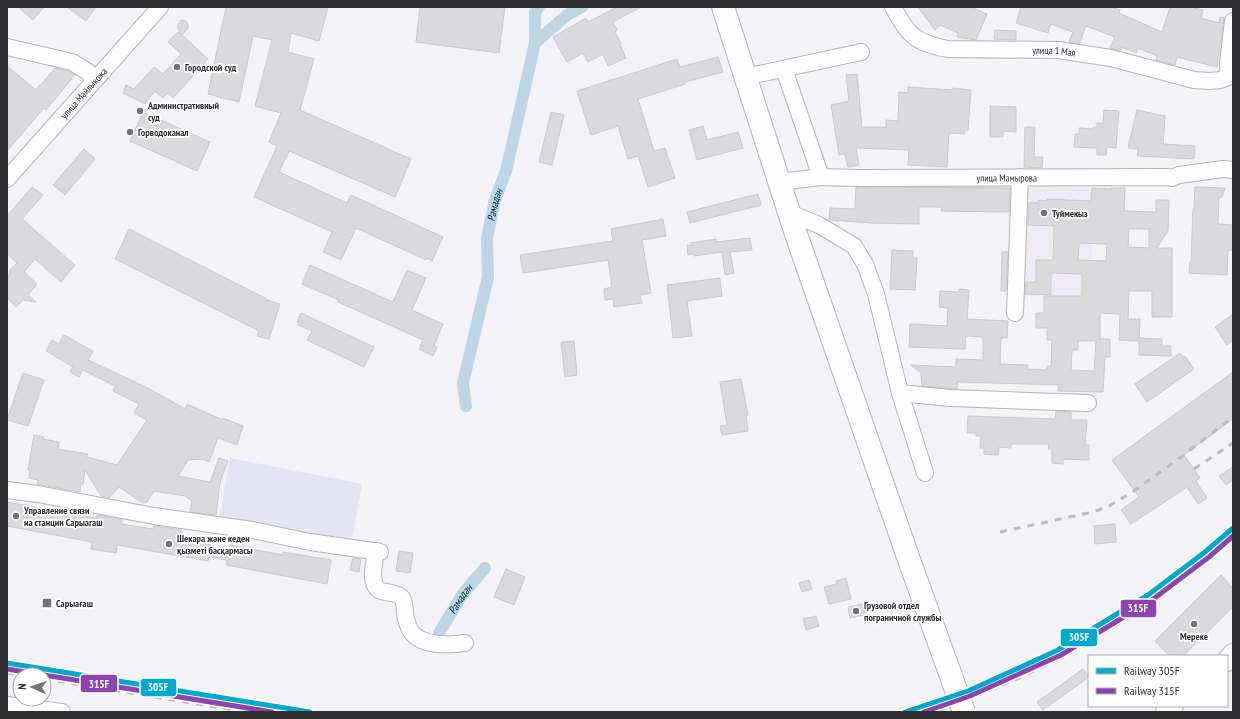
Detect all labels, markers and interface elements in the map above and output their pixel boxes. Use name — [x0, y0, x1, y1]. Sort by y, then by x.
street label: улица 1 Мая — [1032, 43, 1077, 59]
place label: Городской суд — [185, 61, 237, 74]
marker: Городской суд — [172, 62, 182, 72]
street label: улица Майлыкожа — [57, 65, 110, 121]
place label: Административный суд — [147, 99, 220, 124]
marker: Административный суд — [135, 106, 145, 116]
place label: Горводоканал — [138, 126, 189, 139]
marker: Горводоканал — [125, 127, 135, 137]
street label: улица Мамырова — [976, 171, 1037, 184]
water label: Рамадан — [484, 185, 506, 223]
place label: Туймекыз — [1052, 207, 1088, 220]
marker: Туймекыз — [1039, 208, 1049, 218]
place label: Управление связи на станции Сарыагаш — [23, 504, 102, 529]
marker: Управление связи на станции Сарыагаш — [11, 511, 21, 521]
place label: Шекара және кеден қызметі басқармасы — [177, 532, 253, 557]
marker: Шекара және кеден қызметі басқармасы — [164, 539, 174, 549]
water label: Рамадан — [445, 580, 476, 617]
marker: Сарыағаш — [41, 597, 53, 609]
place label: Сарыағаш — [56, 597, 93, 610]
place label: Грузовой отдел пограничной службы — [864, 599, 941, 624]
line badge: 315F — [1120, 599, 1157, 618]
text: 315F — [1128, 601, 1149, 615]
marker: Грузовой отдел пограничной службы — [851, 606, 861, 616]
marker: Мереке — [1189, 619, 1199, 629]
line badge: 305F — [1060, 628, 1098, 647]
text: 305F — [1069, 630, 1090, 644]
place label: Мереке — [1180, 630, 1208, 643]
legend — [1088, 655, 1228, 707]
text: Railway 305F — [1124, 663, 1180, 678]
north arrow — [12, 667, 52, 707]
line badge: 315F — [80, 674, 118, 693]
text: 315F — [89, 677, 110, 691]
line badge: 305F — [140, 678, 177, 697]
text: 305F — [148, 680, 169, 694]
text: N — [15, 683, 29, 690]
text: Railway 315F — [1124, 683, 1180, 698]

